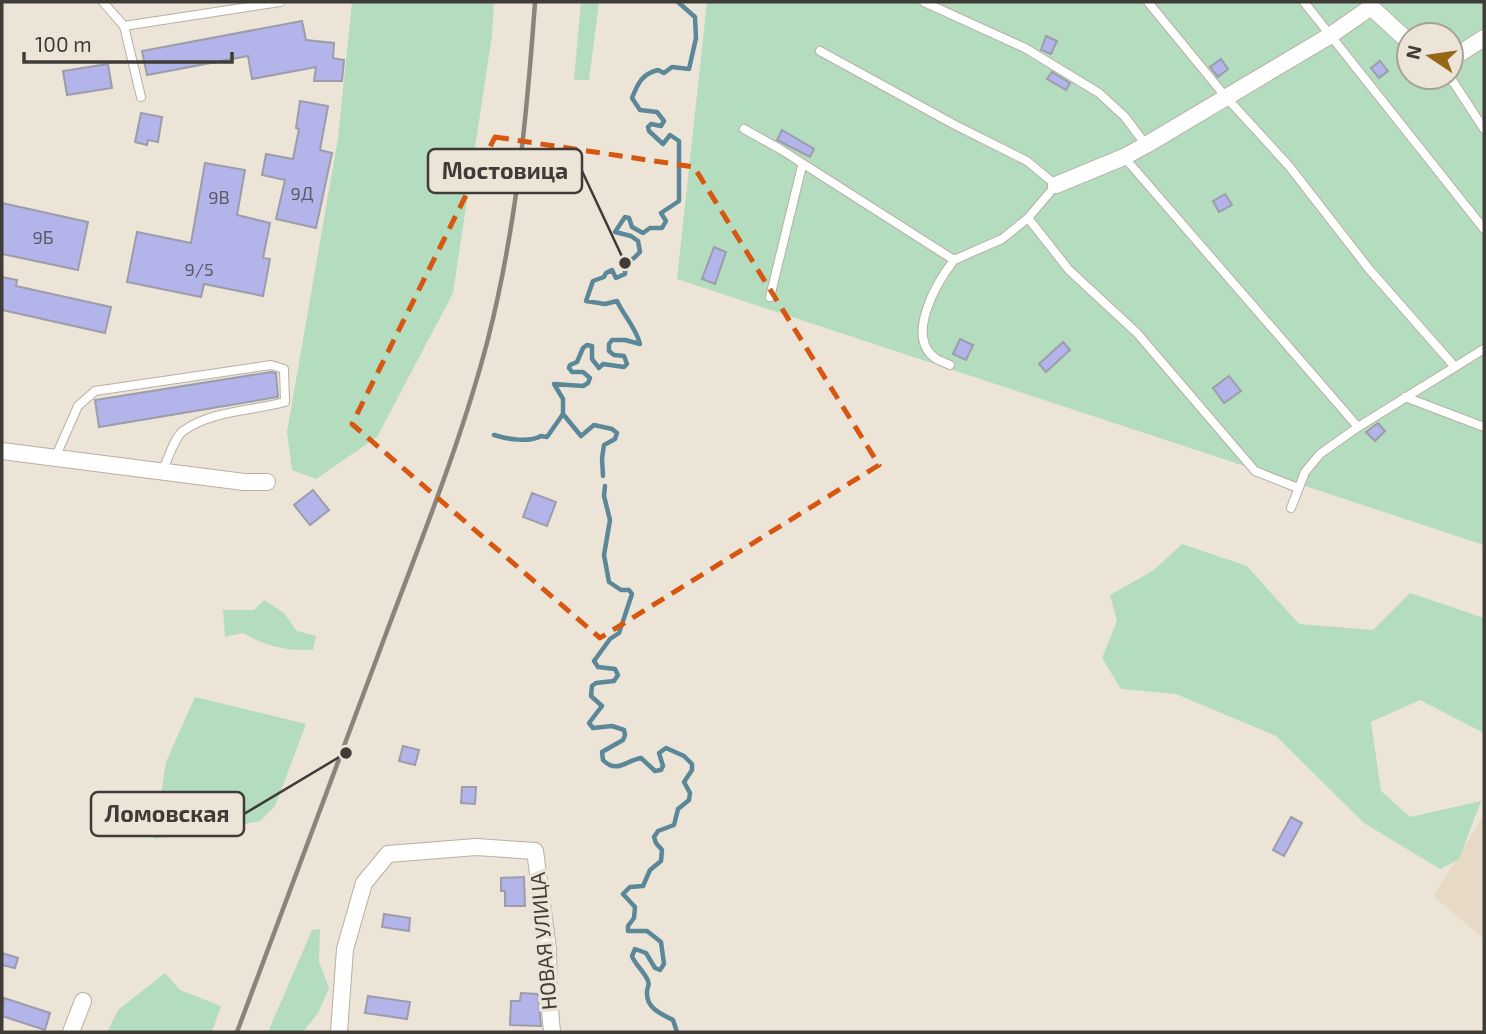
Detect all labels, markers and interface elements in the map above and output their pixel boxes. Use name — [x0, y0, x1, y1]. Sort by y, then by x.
scale bar — [24, 21, 233, 65]
north arrow — [1395, 21, 1465, 91]
text: 100 m — [35, 31, 92, 56]
text: N — [1400, 43, 1426, 61]
callout: Мостовица — [428, 149, 582, 193]
text: Мостовица — [442, 156, 568, 184]
house number: 9Д — [291, 182, 313, 204]
house number: 9В — [208, 186, 230, 208]
house number: 9Б — [32, 226, 54, 248]
house number: 9/5 — [184, 258, 214, 280]
callout: Ломовская — [91, 792, 244, 836]
text: Ломовская — [105, 799, 229, 827]
street label: НОВАЯ УЛИЦА — [524, 871, 561, 1011]

